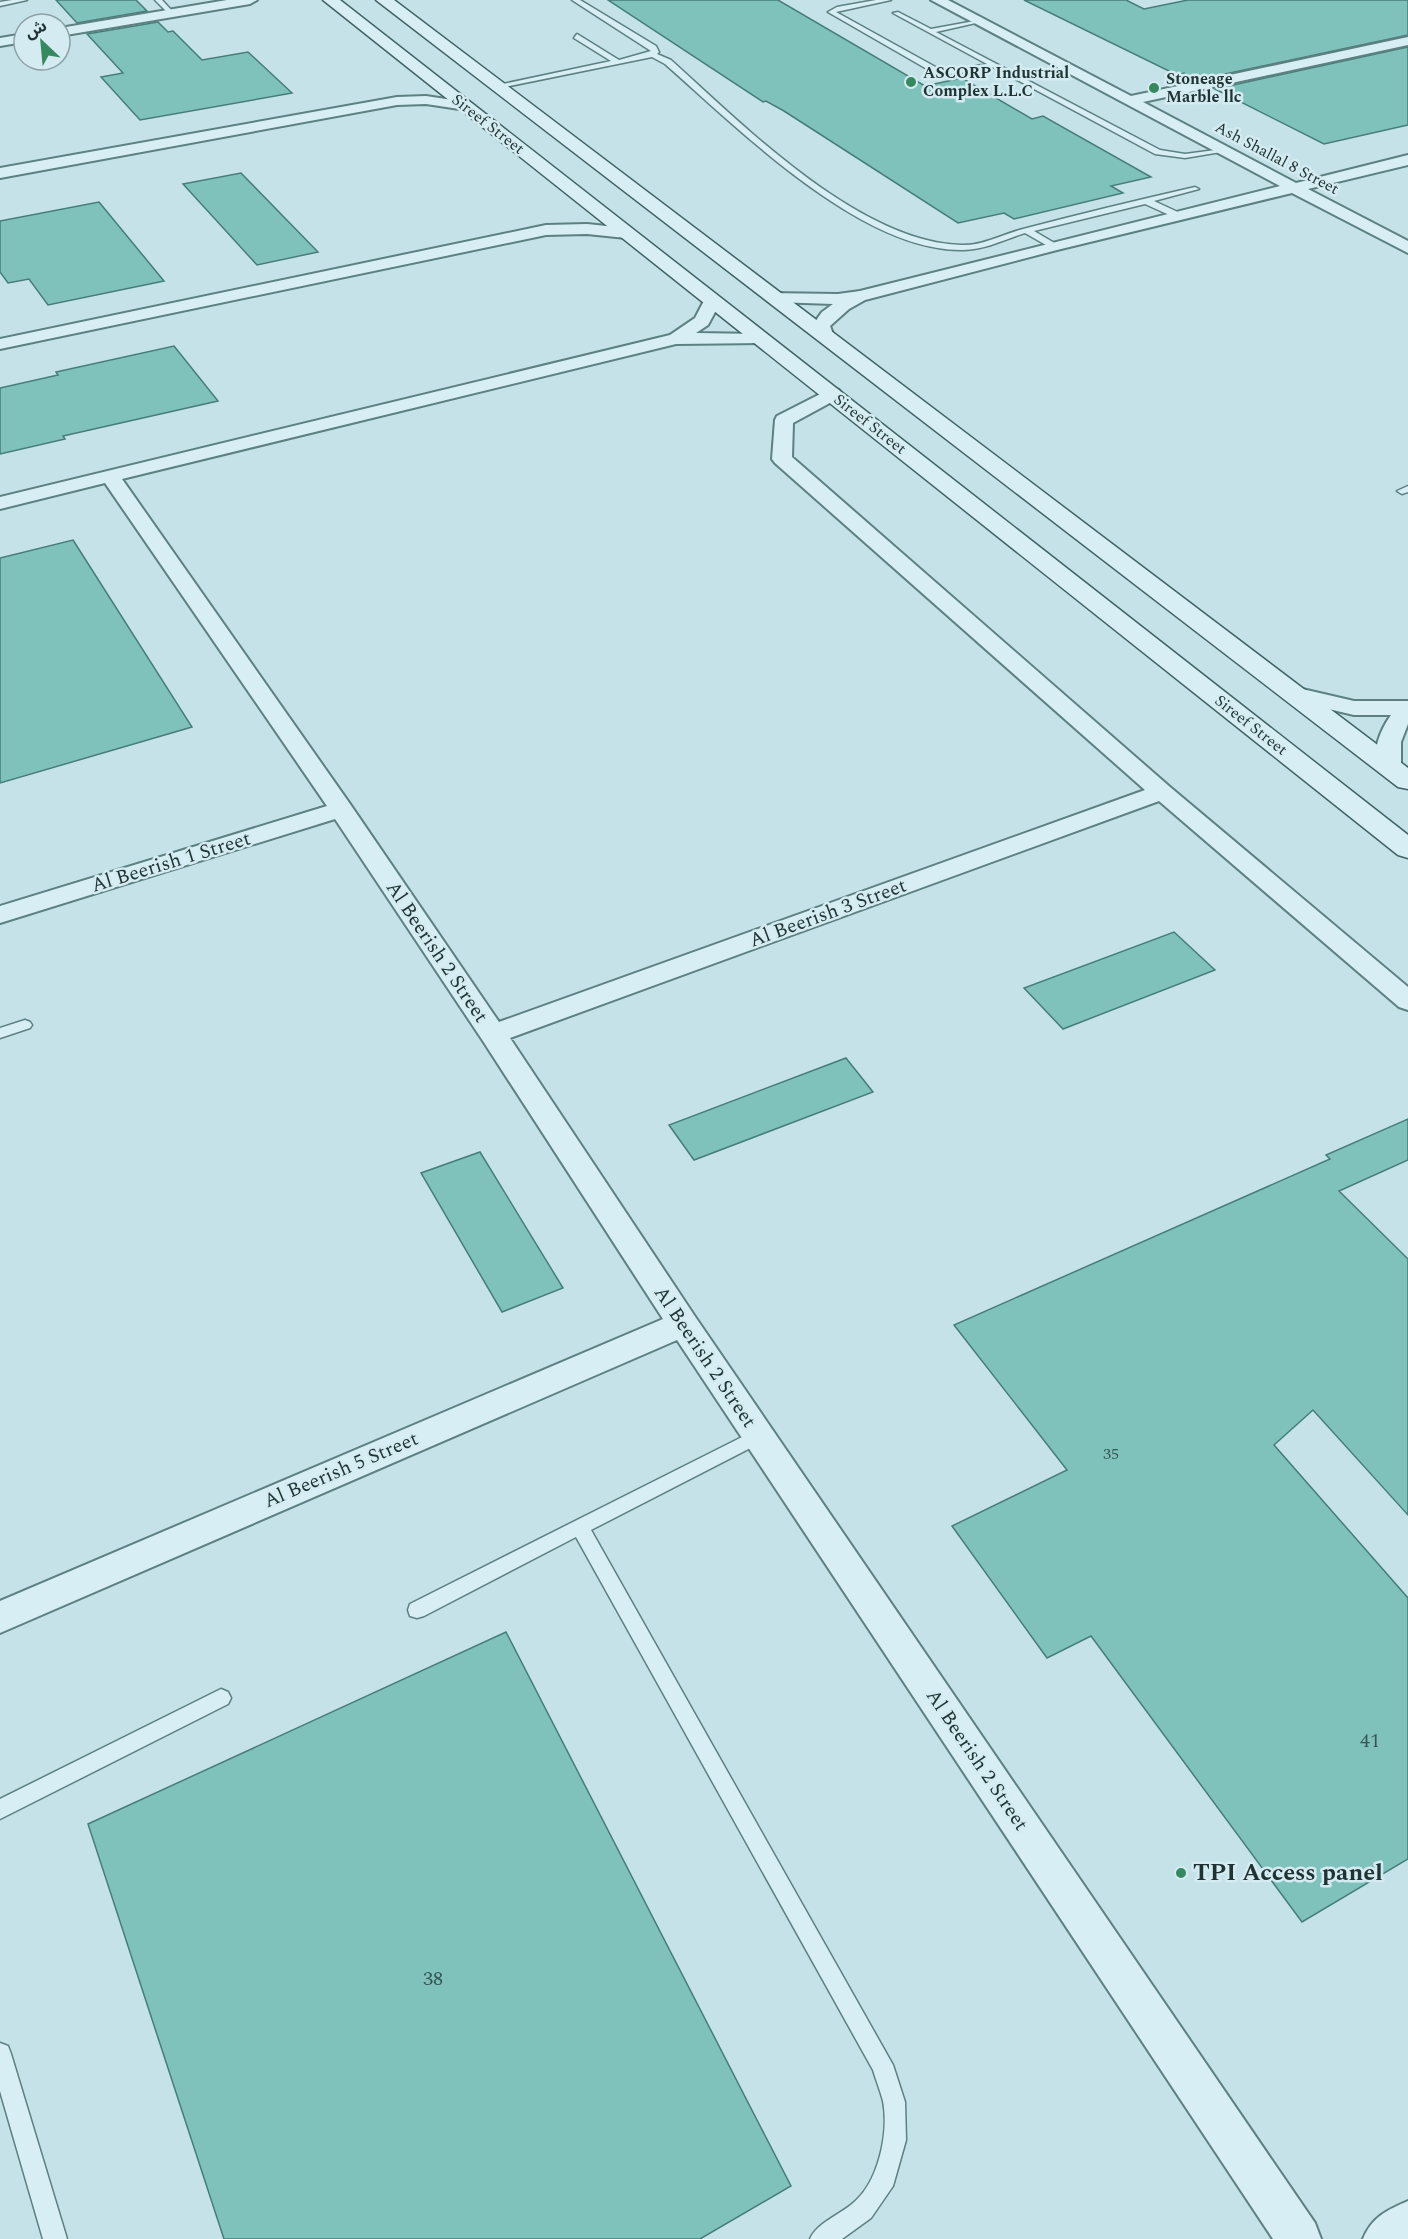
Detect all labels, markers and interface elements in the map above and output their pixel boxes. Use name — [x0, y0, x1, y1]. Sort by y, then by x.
north arrow — [12, 12, 72, 72]
text: ش — [21, 14, 51, 45]
place label: ASCORP Industrial Complex L.L.C — [923, 61, 1069, 103]
place label: Stoneage Marble llc — [1166, 67, 1242, 109]
marker: ASCORP Industrial Complex L.L.C — [904, 75, 918, 89]
marker: Stoneage Marble llc — [1147, 81, 1161, 95]
street label: Sireef Street — [446, 88, 530, 160]
street label: Ash Shallal 8 Street — [1211, 115, 1344, 201]
street label: Sireef Street — [828, 388, 912, 460]
street label: Sireef Street — [1209, 689, 1293, 761]
street label: Al Beerish 1 Street — [88, 823, 254, 901]
street label: Al Beerish 3 Street — [745, 871, 911, 955]
street label: Al Beerish 2 Street — [378, 875, 496, 1029]
street label: Al Beerish 2 Street — [646, 1280, 764, 1434]
street label: Al Beerish 5 Street — [259, 1424, 423, 1516]
house number: 35 — [1103, 1442, 1119, 1466]
street label: Al Beerish 2 Street — [918, 1683, 1036, 1837]
house number: 41 — [1360, 1726, 1380, 1756]
place label: TPI Access panel — [1193, 1855, 1383, 1891]
marker: TPI Access panel — [1174, 1866, 1188, 1880]
house number: 38 — [423, 1964, 443, 1994]

